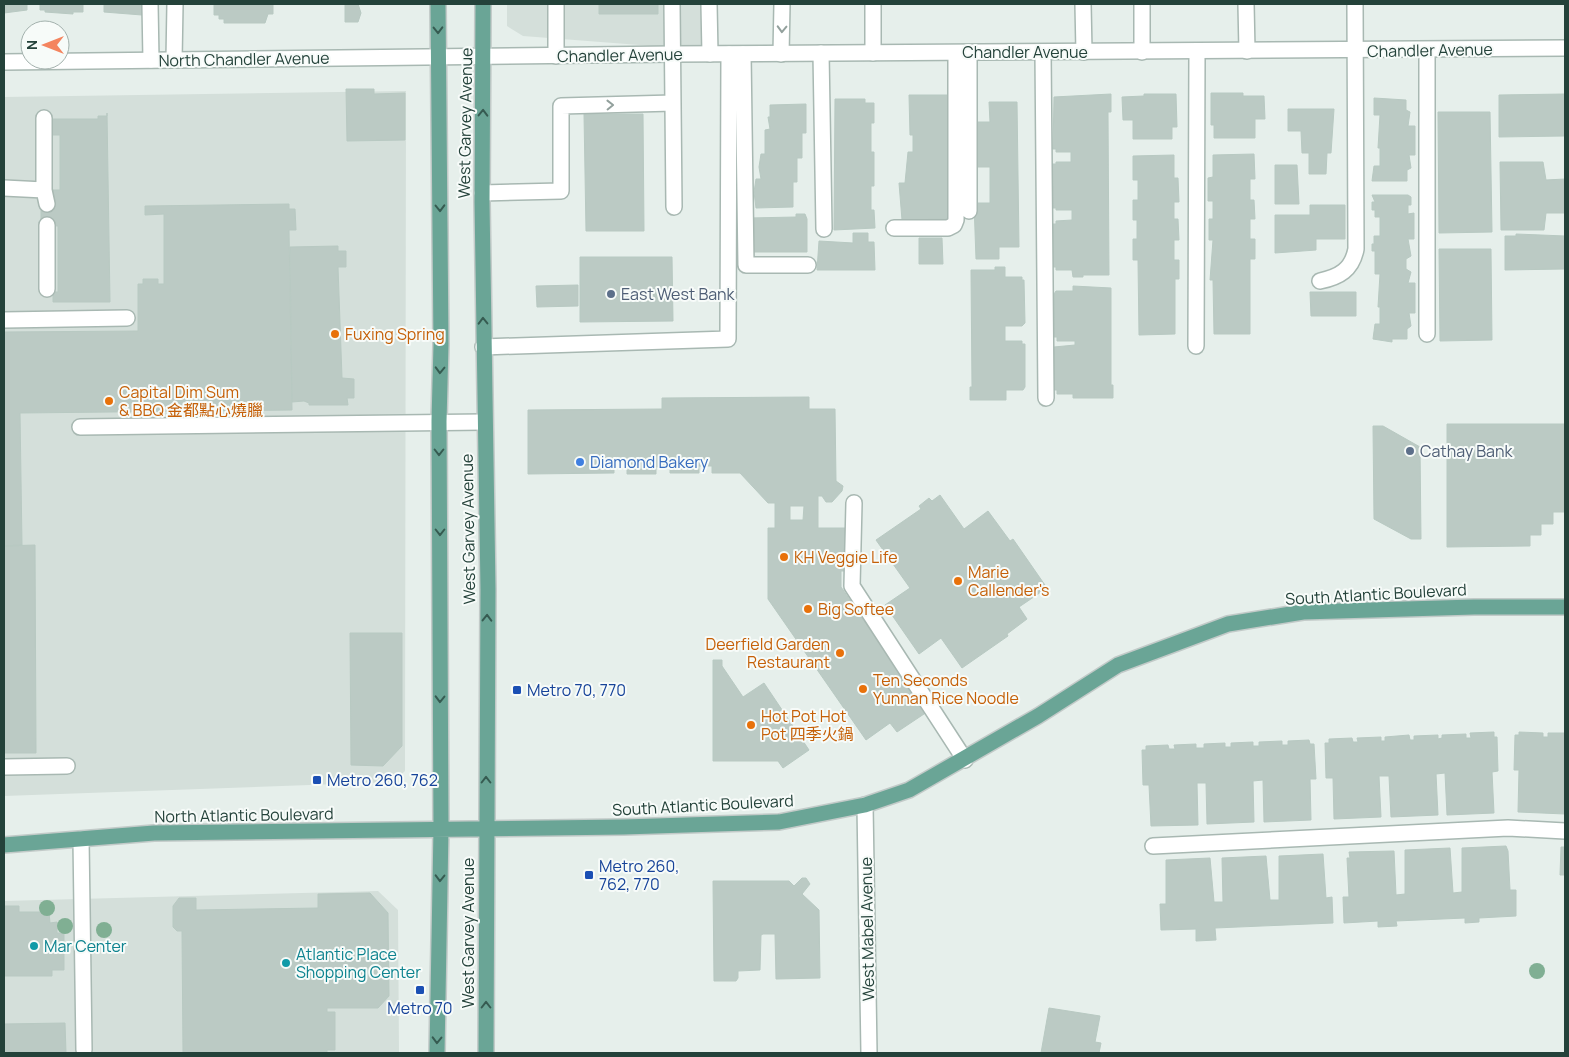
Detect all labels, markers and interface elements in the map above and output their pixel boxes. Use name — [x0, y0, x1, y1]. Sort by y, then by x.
north arrow — [20, 20, 70, 70]
one-way arrow — [776, 25, 787, 33]
one-way arrow — [433, 27, 444, 35]
street label: Chandler Avenue — [1367, 38, 1493, 62]
text: N — [22, 40, 41, 50]
street label: Chandler Avenue — [962, 41, 1088, 63]
street label: Chandler Avenue — [557, 43, 683, 67]
street label: North Chandler Avenue — [158, 47, 330, 71]
street label: West Garvey Avenue — [453, 47, 477, 199]
one-way arrow — [606, 100, 614, 110]
one-way arrow — [478, 109, 488, 116]
one-way arrow — [435, 204, 445, 212]
place label: East West Bank — [621, 283, 736, 305]
marker: East West Bank — [605, 288, 617, 300]
one-way arrow — [478, 317, 488, 325]
place label: Fuxing Spring — [345, 323, 445, 345]
marker: Fuxing Spring — [329, 328, 341, 340]
one-way arrow — [435, 366, 446, 374]
place label: Capital Dim Sum & BBQ 金都點心燒臘 — [119, 381, 263, 421]
marker: Capital Dim Sum & BBQ 金都點心燒臘 — [103, 395, 115, 407]
place label: Cathay Bank — [1420, 440, 1513, 462]
marker: Cathay Bank — [1404, 445, 1416, 457]
one-way arrow — [434, 449, 444, 457]
place label: Diamond Bakery — [590, 451, 709, 473]
street label: West Garvey Avenue — [456, 453, 480, 605]
marker: Diamond Bakery — [574, 456, 586, 468]
one-way arrow — [435, 528, 445, 536]
place label: KH Veggie Life — [794, 546, 898, 568]
marker: KH Veggie Life — [778, 551, 790, 563]
place label: Marie Callender's — [968, 561, 1050, 601]
marker: Marie Callender's — [952, 575, 964, 587]
street label: South Atlantic Boulevard — [1285, 578, 1467, 610]
place label: Big Softee — [818, 598, 894, 620]
marker: Big Softee — [802, 603, 814, 615]
one-way arrow — [482, 613, 492, 621]
place label: Deerfield Garden Restaurant — [705, 633, 830, 673]
marker: Deerfield Garden Restaurant — [834, 647, 846, 659]
place label: Ten Seconds Yunnan Rice Noodle — [873, 669, 1019, 709]
place label: Metro 70, 770 — [527, 679, 626, 701]
marker: Ten Seconds Yunnan Rice Noodle — [857, 683, 869, 695]
marker: Metro 70, 770 — [511, 684, 523, 696]
one-way arrow — [435, 695, 445, 703]
place label: Hot Pot Hot Pot 四季火鍋 — [761, 705, 854, 745]
marker: Hot Pot Hot Pot 四季火鍋 — [745, 719, 757, 731]
place label: Metro 260, 762 — [327, 769, 438, 791]
marker: Metro 260, 762 — [311, 774, 323, 786]
one-way arrow — [480, 776, 491, 784]
street label: South Atlantic Boulevard — [612, 789, 794, 821]
street label: North Atlantic Boulevard — [154, 802, 334, 828]
place label: Metro 260, 762, 770 — [599, 855, 680, 895]
street label: West Mabel Avenue — [855, 857, 879, 1001]
street label: West Garvey Avenue — [457, 858, 479, 1008]
marker: Metro 260, 762, 770 — [583, 869, 595, 881]
one-way arrow — [435, 874, 445, 882]
place label: Mar Center — [44, 935, 127, 957]
marker: Mar Center — [28, 940, 40, 952]
place label: Atlantic Place Shopping Center — [296, 943, 421, 983]
marker: Atlantic Place Shopping Center — [280, 957, 292, 969]
marker: Metro 70 — [414, 984, 426, 996]
place label: Metro 70 — [387, 997, 453, 1019]
one-way arrow — [481, 1000, 491, 1008]
one-way arrow — [432, 1037, 443, 1045]

